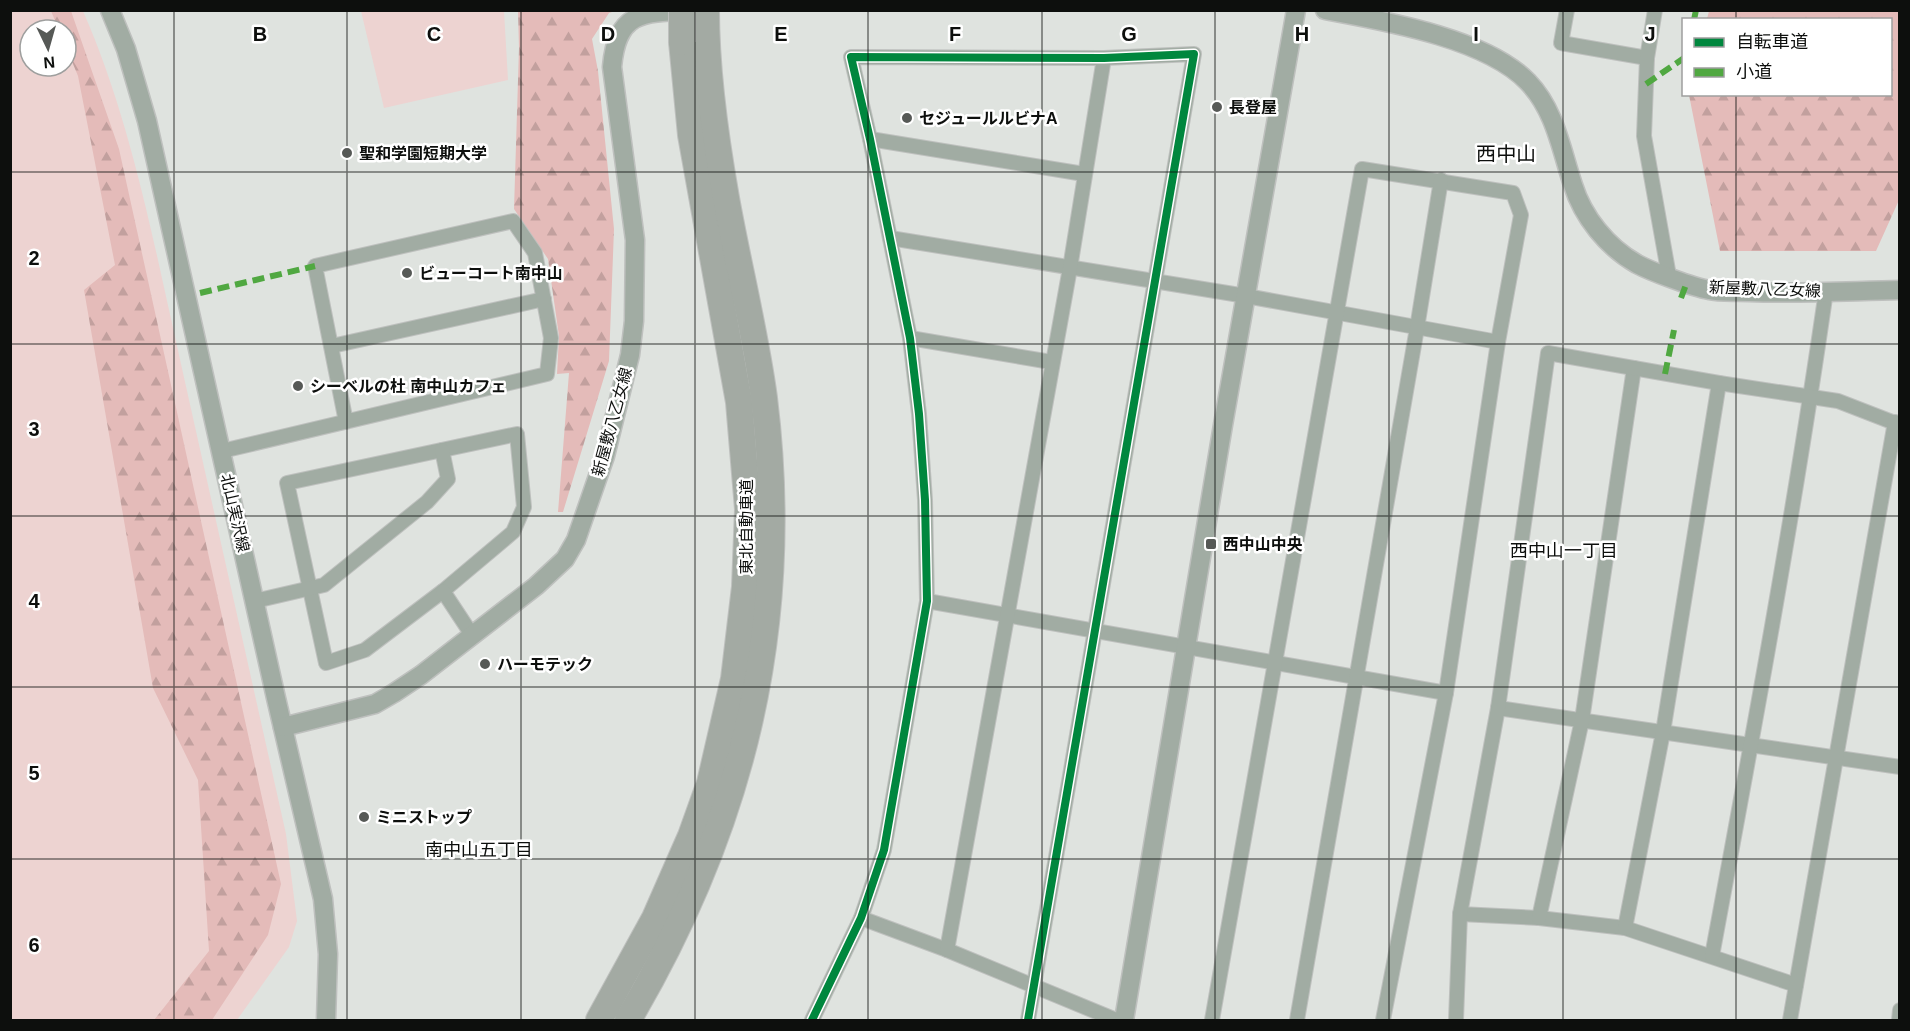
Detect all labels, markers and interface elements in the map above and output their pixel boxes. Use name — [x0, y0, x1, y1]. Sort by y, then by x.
north arrow — [18, 18, 78, 78]
legend — [1682, 18, 1892, 96]
text: B — [253, 23, 267, 45]
text: C — [427, 23, 441, 45]
text: D — [601, 23, 615, 45]
text: E — [774, 23, 788, 45]
text: F — [949, 23, 961, 45]
text: G — [1121, 23, 1137, 45]
text: H — [1295, 23, 1309, 45]
text: I — [1473, 23, 1479, 45]
text: J — [1644, 23, 1656, 45]
text: 自転車道 — [1736, 32, 1808, 52]
text: N — [43, 53, 56, 71]
text: 小道 — [1736, 62, 1772, 82]
place label: 長登屋 — [1229, 99, 1277, 116]
marker: 長登屋 — [1210, 100, 1224, 114]
place label: セジュールルビナA — [919, 110, 1058, 127]
marker: セジュールルビナA — [900, 111, 914, 125]
district label: 西中山 — [1476, 143, 1536, 165]
place label: 聖和学園短期大学 — [359, 145, 487, 162]
marker: 聖和学園短期大学 — [340, 146, 354, 160]
text: 2 — [28, 247, 40, 269]
place label: ビューコート南中山 — [419, 265, 563, 282]
marker: ビューコート南中山 — [400, 266, 414, 280]
street label: 新屋敷八乙女線 — [1709, 279, 1821, 299]
street label: 新屋敷八乙女線 — [589, 366, 635, 478]
place label: シーベルの杜 南中山カフェ — [310, 378, 506, 395]
marker: シーベルの杜 南中山カフェ — [291, 379, 305, 393]
text: 3 — [28, 418, 40, 440]
street label: 北山実沢線 — [218, 472, 252, 554]
street label: 東北自動車道 — [738, 479, 755, 575]
place label: 西中山中央 — [1223, 536, 1303, 553]
marker: 西中山中央 — [1204, 537, 1218, 551]
district label: 西中山一丁目 — [1510, 541, 1618, 561]
text: 4 — [28, 590, 40, 612]
place label: ハーモテック — [497, 656, 593, 673]
marker: ハーモテック — [478, 657, 492, 671]
text: 5 — [28, 762, 40, 784]
place label: ミニストップ — [376, 809, 472, 826]
marker: ミニストップ — [357, 810, 371, 824]
district label: 南中山五丁目 — [425, 840, 533, 860]
text: 6 — [28, 934, 40, 956]

